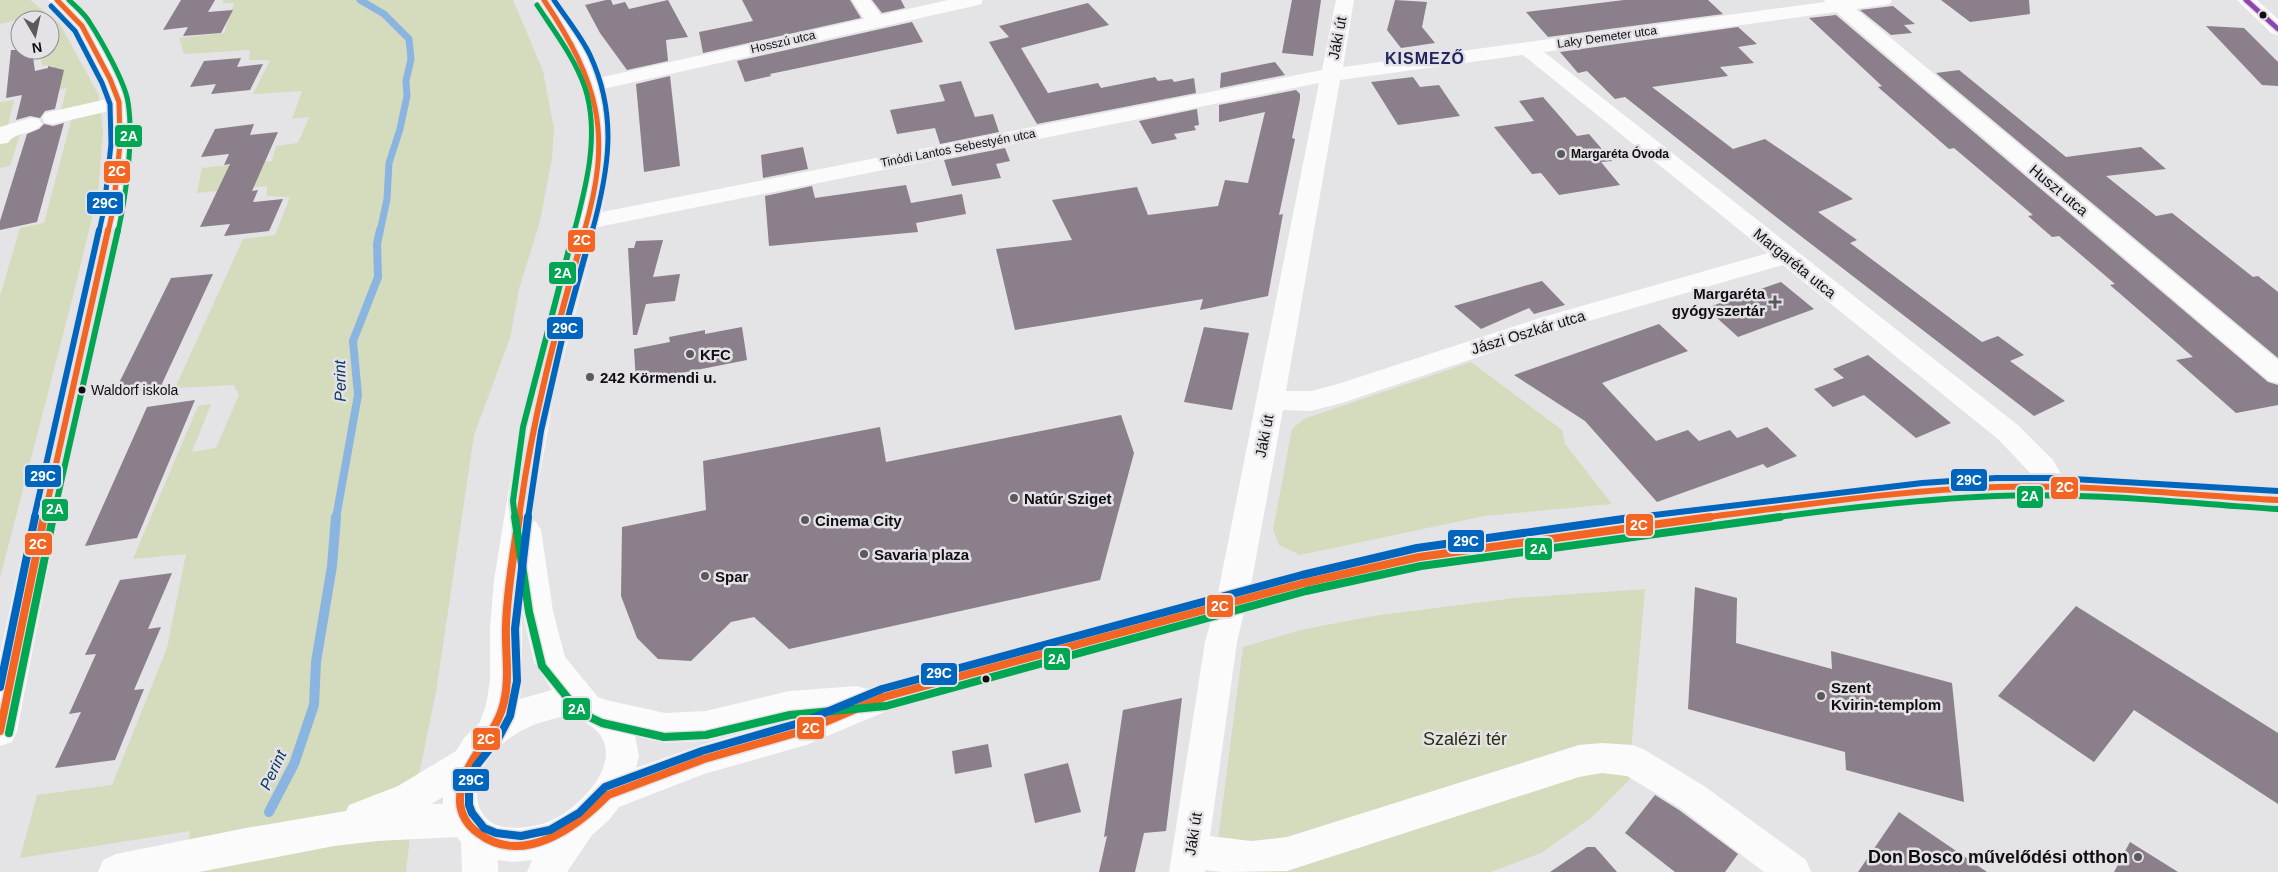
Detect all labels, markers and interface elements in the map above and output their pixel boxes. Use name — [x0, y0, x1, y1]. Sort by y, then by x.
north arrow — [10, 10, 60, 60]
unlabelled marker — [2258, 10, 2268, 20]
street label: Jáki út — [1325, 14, 1350, 61]
street label: Laky Demeter utca — [1556, 23, 1658, 51]
street label: Hosszú utca — [749, 28, 817, 56]
text: N — [31, 39, 43, 57]
district label: KISMEZŐ — [1385, 49, 1465, 67]
line badge: 2A — [114, 124, 143, 148]
street label: Tinódi Lantos Sebestyén utca — [879, 126, 1037, 170]
text: 2A — [120, 128, 138, 144]
place label: Margaréta Óvoda — [1571, 146, 1669, 161]
marker: Margaréta Óvoda — [1555, 148, 1567, 160]
line badge: 2C — [103, 160, 131, 184]
street label: Huszt utca — [2026, 161, 2092, 220]
text: 2C — [108, 163, 126, 179]
line badge: 29C — [86, 191, 124, 215]
text: 29C — [92, 195, 118, 211]
street label: Margaréta utca — [1750, 225, 1840, 302]
line badge: 2C — [567, 229, 596, 253]
text: 2C — [573, 232, 591, 248]
line badge: 2A — [548, 261, 577, 285]
text: 2A — [554, 265, 572, 281]
place label: Margaréta gyógyszertár — [1672, 285, 1766, 319]
marker: Margaréta gyógyszertár — [1769, 296, 1781, 308]
street label: Jászi Oszkár utca — [1469, 306, 1588, 357]
line badge: 29C — [546, 316, 584, 340]
text: 29C — [552, 320, 578, 336]
place label: KFC — [700, 346, 731, 363]
marker: KFC — [684, 348, 696, 360]
water label: Perint — [331, 359, 349, 402]
place label: 242 Körmendi u. — [600, 369, 717, 386]
marker: 242 Körmendi u. — [584, 371, 596, 383]
place label: Waldorf iskola — [91, 382, 179, 398]
marker: Waldorf iskola — [77, 385, 87, 395]
street label: Jáki út — [1252, 412, 1277, 459]
line badge: 29C — [24, 464, 62, 488]
text: 29C — [30, 468, 56, 484]
line badge: 29C — [1950, 468, 1988, 492]
text: 29C — [1956, 472, 1982, 488]
line badge: 2C — [2050, 476, 2079, 500]
text: 2C — [2056, 479, 2074, 495]
line badge: 2A — [2016, 485, 2044, 509]
text: 2A — [2021, 488, 2039, 504]
place label: Natúr Sziget — [1024, 490, 1112, 507]
marker: Natúr Sziget — [1008, 492, 1020, 504]
line badge: 2A — [41, 498, 69, 522]
text: 2A — [46, 501, 64, 517]
place label: Cinema City — [815, 512, 902, 529]
line badge: 2C — [1625, 513, 1654, 537]
marker: Cinema City — [799, 514, 811, 526]
text: 2C — [1630, 517, 1648, 533]
line badge: 29C — [1447, 529, 1485, 553]
line badge: 2C — [24, 532, 53, 556]
text: 29C — [1453, 533, 1479, 549]
text: 2C — [29, 536, 47, 552]
line badge: 2A — [1524, 537, 1553, 561]
text: 2A — [1530, 541, 1548, 557]
place label: Savaria plaza — [874, 546, 970, 563]
marker: Savaria plaza — [858, 548, 870, 560]
place label: Spar — [715, 568, 749, 585]
marker: Spar — [699, 570, 711, 582]
line badge: 2C — [1206, 594, 1234, 618]
text: 2C — [1211, 598, 1229, 614]
line badge: 2A — [1043, 647, 1071, 671]
text: 2A — [1048, 651, 1066, 667]
line badge: 29C — [920, 662, 958, 686]
text: 29C — [926, 665, 952, 681]
unlabelled marker — [981, 674, 991, 684]
place label: Szent Kvirin-templom — [1831, 679, 1941, 713]
marker: Szent Kvirin-templom — [1815, 690, 1827, 702]
line badge: 2A — [562, 697, 591, 721]
text: 2A — [568, 701, 586, 717]
line badge: 2C — [796, 716, 825, 740]
text: 2C — [802, 720, 820, 736]
line badge: 2C — [472, 727, 501, 751]
park label: Szalézi tér — [1423, 729, 1507, 749]
text: 2C — [477, 731, 495, 747]
water label: Perint — [256, 747, 290, 793]
line badge: 29C — [452, 768, 490, 792]
text: 29C — [458, 772, 484, 788]
street label: Jáki út — [1181, 810, 1205, 857]
place label: Don Bosco művelődési otthon — [1868, 847, 2128, 867]
marker: Don Bosco művelődési otthon — [2132, 851, 2144, 863]

